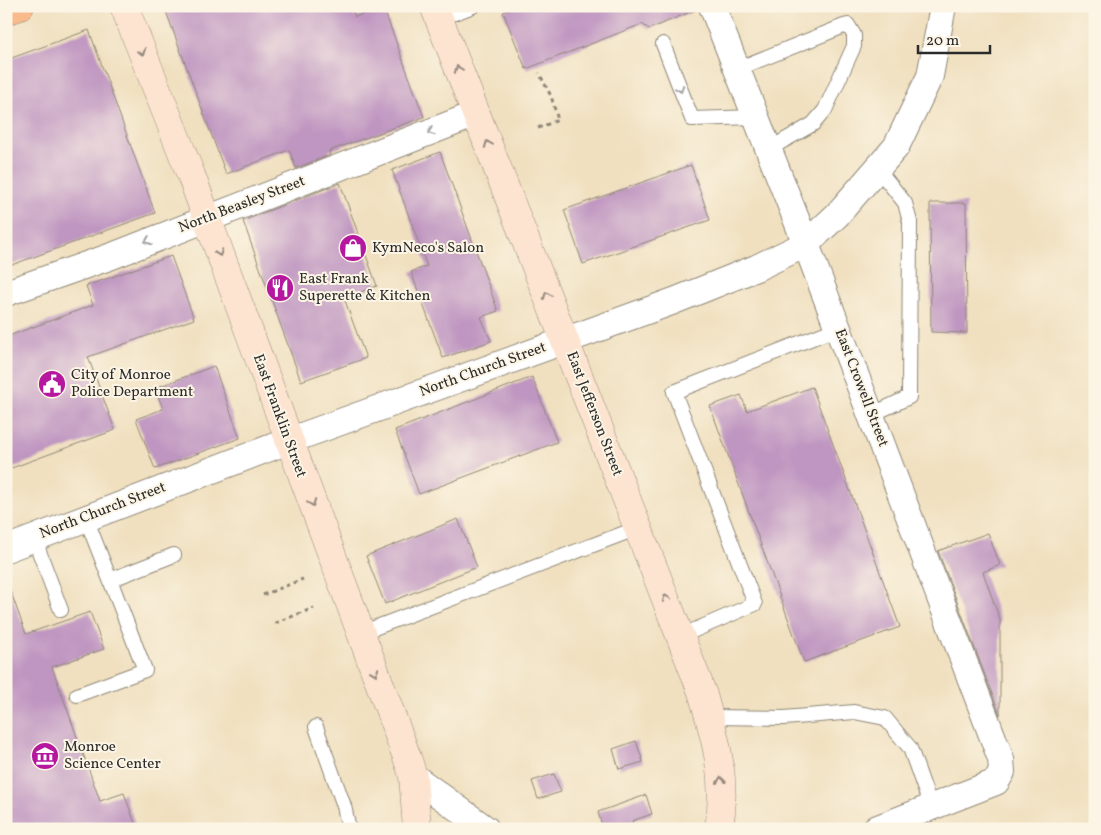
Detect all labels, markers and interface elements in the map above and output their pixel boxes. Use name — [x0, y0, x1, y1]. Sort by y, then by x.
scale bar — [918, 22, 991, 54]
text: 20 m — [926, 31, 959, 52]
one-way arrow — [136, 47, 146, 55]
one-way arrow — [454, 65, 464, 74]
one-way arrow — [674, 84, 685, 93]
one-way arrow — [427, 126, 435, 136]
one-way arrow — [483, 140, 494, 149]
street label: North Beasley Street — [176, 171, 308, 239]
shop icon: KymNeco's Salon — [338, 233, 368, 263]
one-way arrow — [145, 236, 153, 246]
place label: KymNeco's Salon — [372, 238, 484, 259]
one-way arrow — [213, 248, 223, 256]
place label: East Frank Superette & Kitchen — [299, 269, 430, 307]
restaurant icon: East Frank Superette & Kitchen — [265, 273, 295, 303]
one-way arrow — [543, 291, 553, 300]
street label: East Crowell Street — [829, 326, 893, 450]
street label: North Church Street — [417, 337, 549, 403]
street label: East Jefferson Street — [560, 348, 628, 480]
street label: East Franklin Street — [247, 351, 311, 481]
place label: City of Monroe Police Department — [71, 365, 193, 403]
public building icon: City of Monroe Police Department — [37, 369, 67, 399]
street label: North Church Street — [37, 477, 169, 545]
one-way arrow — [306, 498, 316, 507]
one-way arrow — [661, 594, 672, 603]
one-way arrow — [369, 667, 379, 676]
place label: Monroe Science Center — [64, 737, 161, 775]
museum icon: Monroe Science Center — [30, 741, 60, 771]
one-way arrow — [716, 776, 727, 784]

